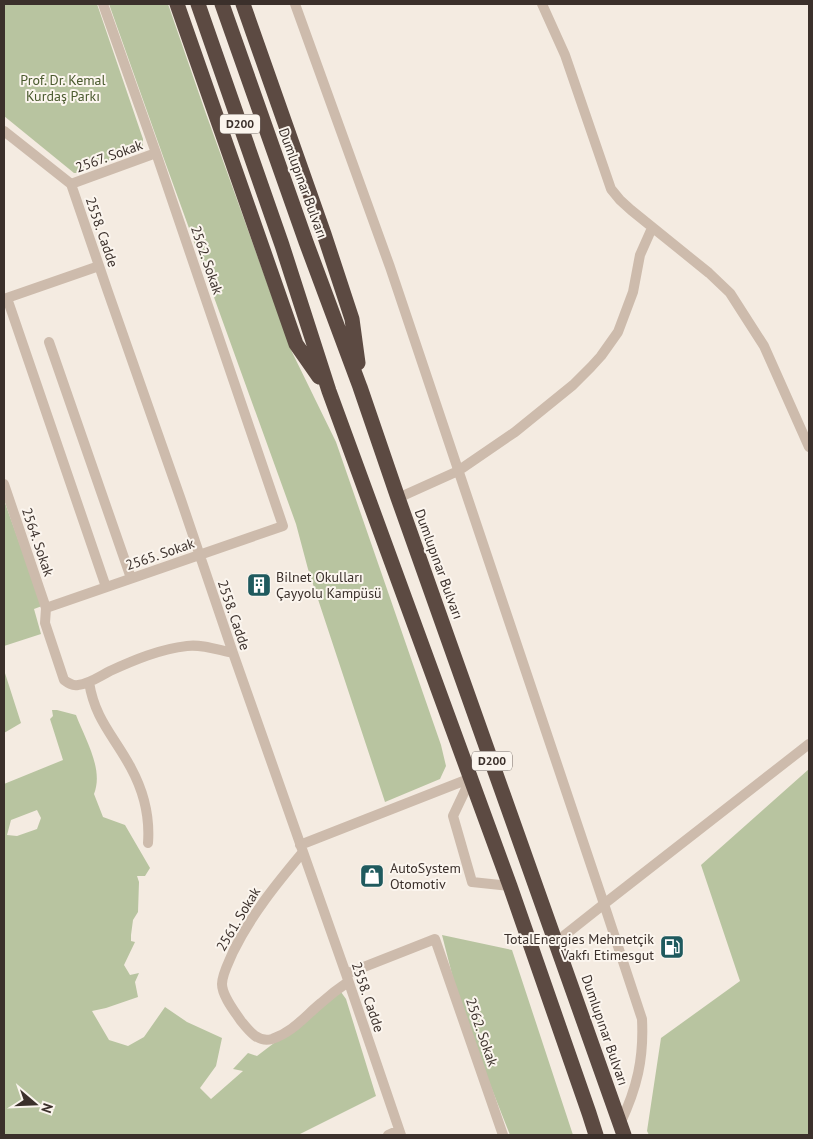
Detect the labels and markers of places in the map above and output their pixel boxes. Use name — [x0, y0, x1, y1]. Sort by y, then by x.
place label: Bilnet Okulları Çayyolu Kampüsü — [276, 568, 382, 602]
building icon: Bilnet Okulları Çayyolu Kampüsü — [246, 572, 272, 598]
place label: AutoSystem Otomotiv — [390, 859, 461, 893]
shop icon: AutoSystem Otomotiv — [359, 863, 385, 889]
place label: TotalEnergies Mehmetçik Vakfı Etimesgut — [504, 930, 654, 964]
fuel station icon: TotalEnergies Mehmetçik Vakfı Etimesgut — [659, 934, 685, 960]

